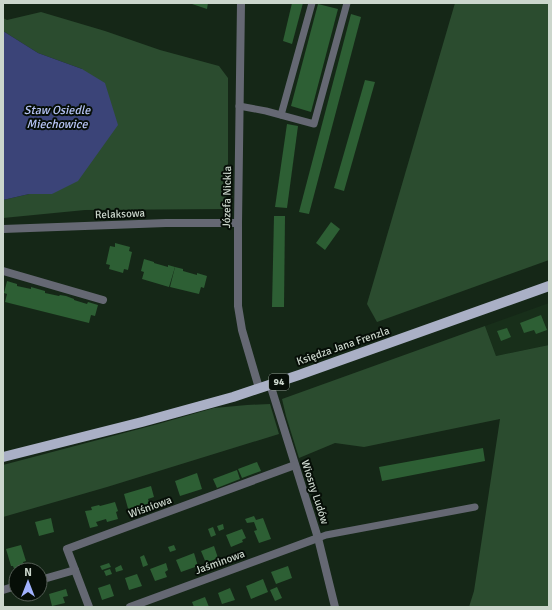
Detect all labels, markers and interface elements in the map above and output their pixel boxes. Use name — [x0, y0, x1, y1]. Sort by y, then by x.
water label: Staw Osiedle Miechowice — [24, 103, 91, 132]
street label: Józefa Nickla — [220, 165, 234, 228]
street label: Relaksowa — [95, 207, 146, 221]
street label: Księdza Jana Frenzla — [295, 324, 392, 368]
road number: 94 — [269, 374, 289, 390]
street label: Wiosny Ludów — [298, 458, 332, 526]
street label: Wiśniowa — [127, 493, 174, 521]
street label: Jaśminowa — [193, 547, 247, 577]
north arrow — [8, 562, 48, 602]
text: N — [24, 566, 32, 579]

